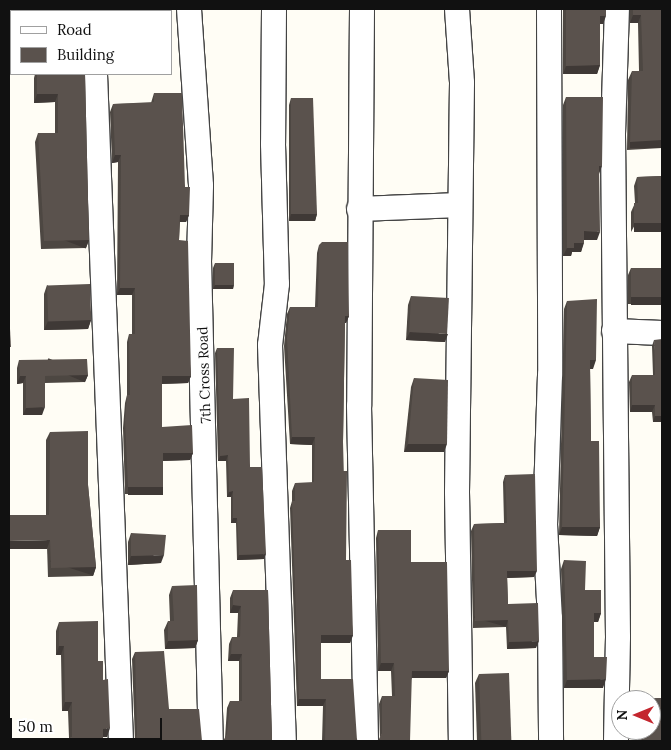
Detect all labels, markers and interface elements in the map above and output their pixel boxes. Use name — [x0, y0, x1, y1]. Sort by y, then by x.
legend — [10, 10, 172, 75]
text: Road — [57, 20, 92, 39]
text: Building — [57, 45, 114, 64]
street label: 7th Cross Road — [194, 326, 214, 424]
north arrow — [611, 690, 661, 740]
scale bar — [12, 708, 165, 740]
text: N — [613, 710, 631, 720]
text: 50 m — [18, 717, 53, 736]

